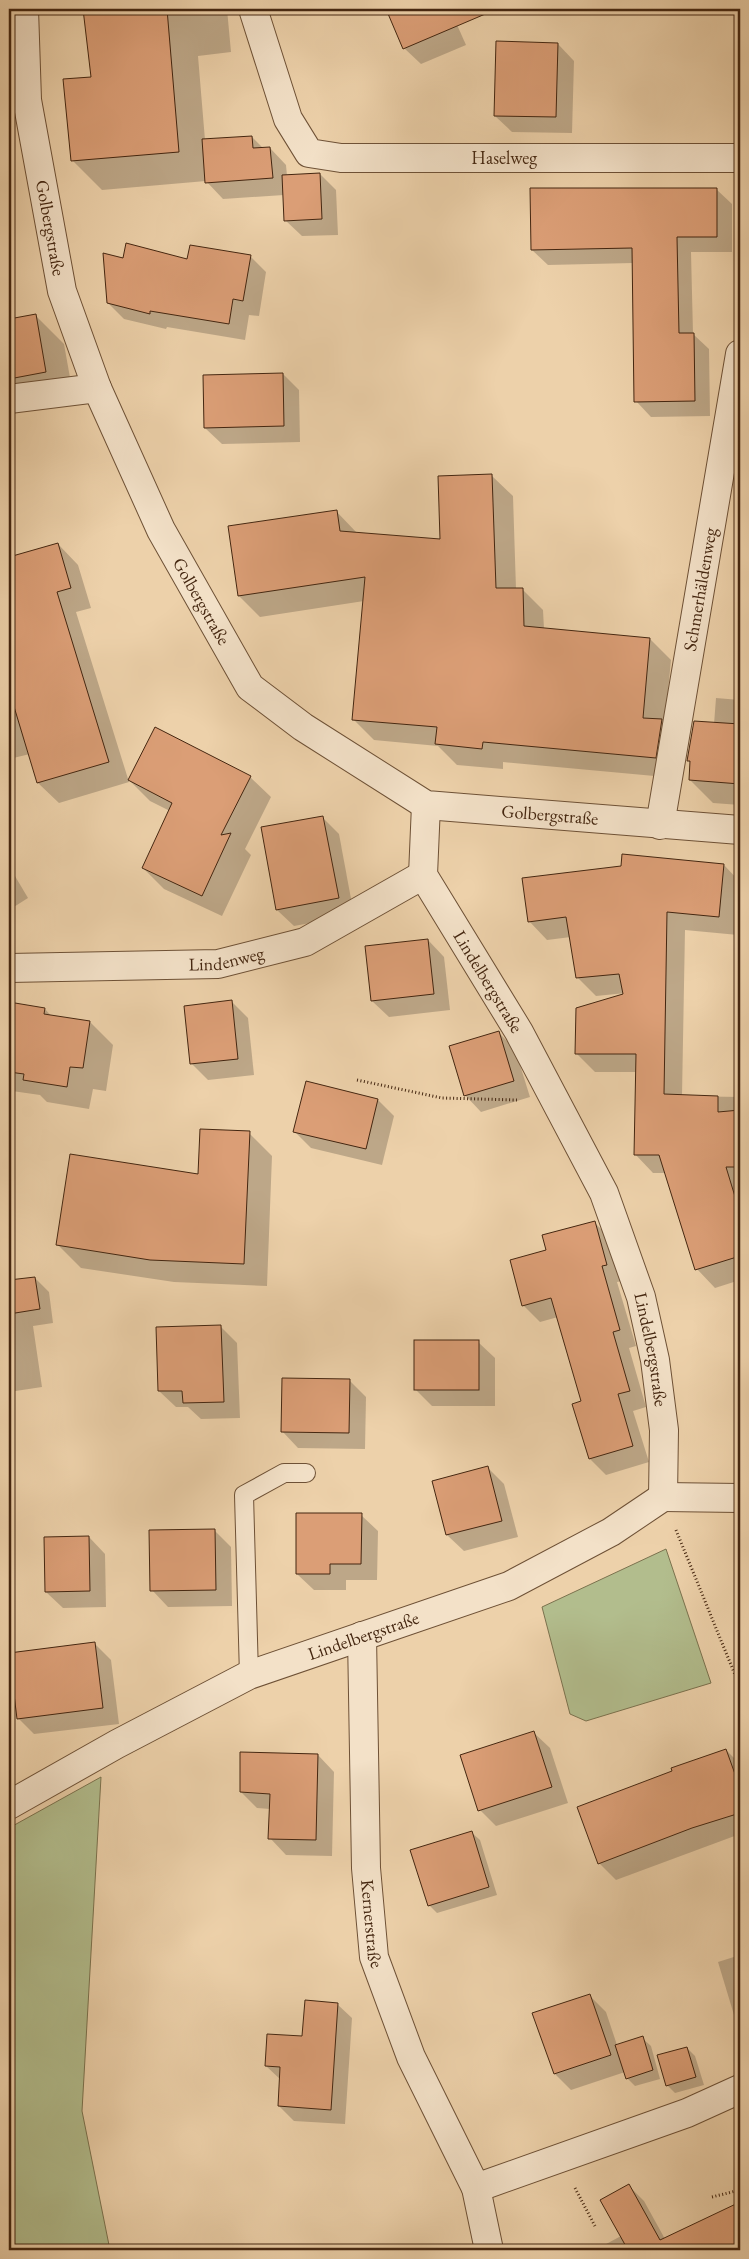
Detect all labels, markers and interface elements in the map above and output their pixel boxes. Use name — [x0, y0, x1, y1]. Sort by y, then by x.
street label: Haselweg — [471, 146, 537, 169]
street label: Golbergstraße — [31, 178, 71, 278]
street label: Schmerhäldenweg — [678, 526, 721, 653]
street label: Golbergstraße — [168, 553, 236, 649]
street label: Golbergstraße — [501, 799, 599, 830]
street label: Lindelbergstraße — [449, 926, 529, 1037]
street label: Lindenweg — [189, 941, 267, 976]
street label: Lindelbergstraße — [629, 1290, 673, 1408]
street label: Lindelbergstraße — [305, 1606, 422, 1665]
street label: Kernerstraße — [356, 1879, 389, 1971]

